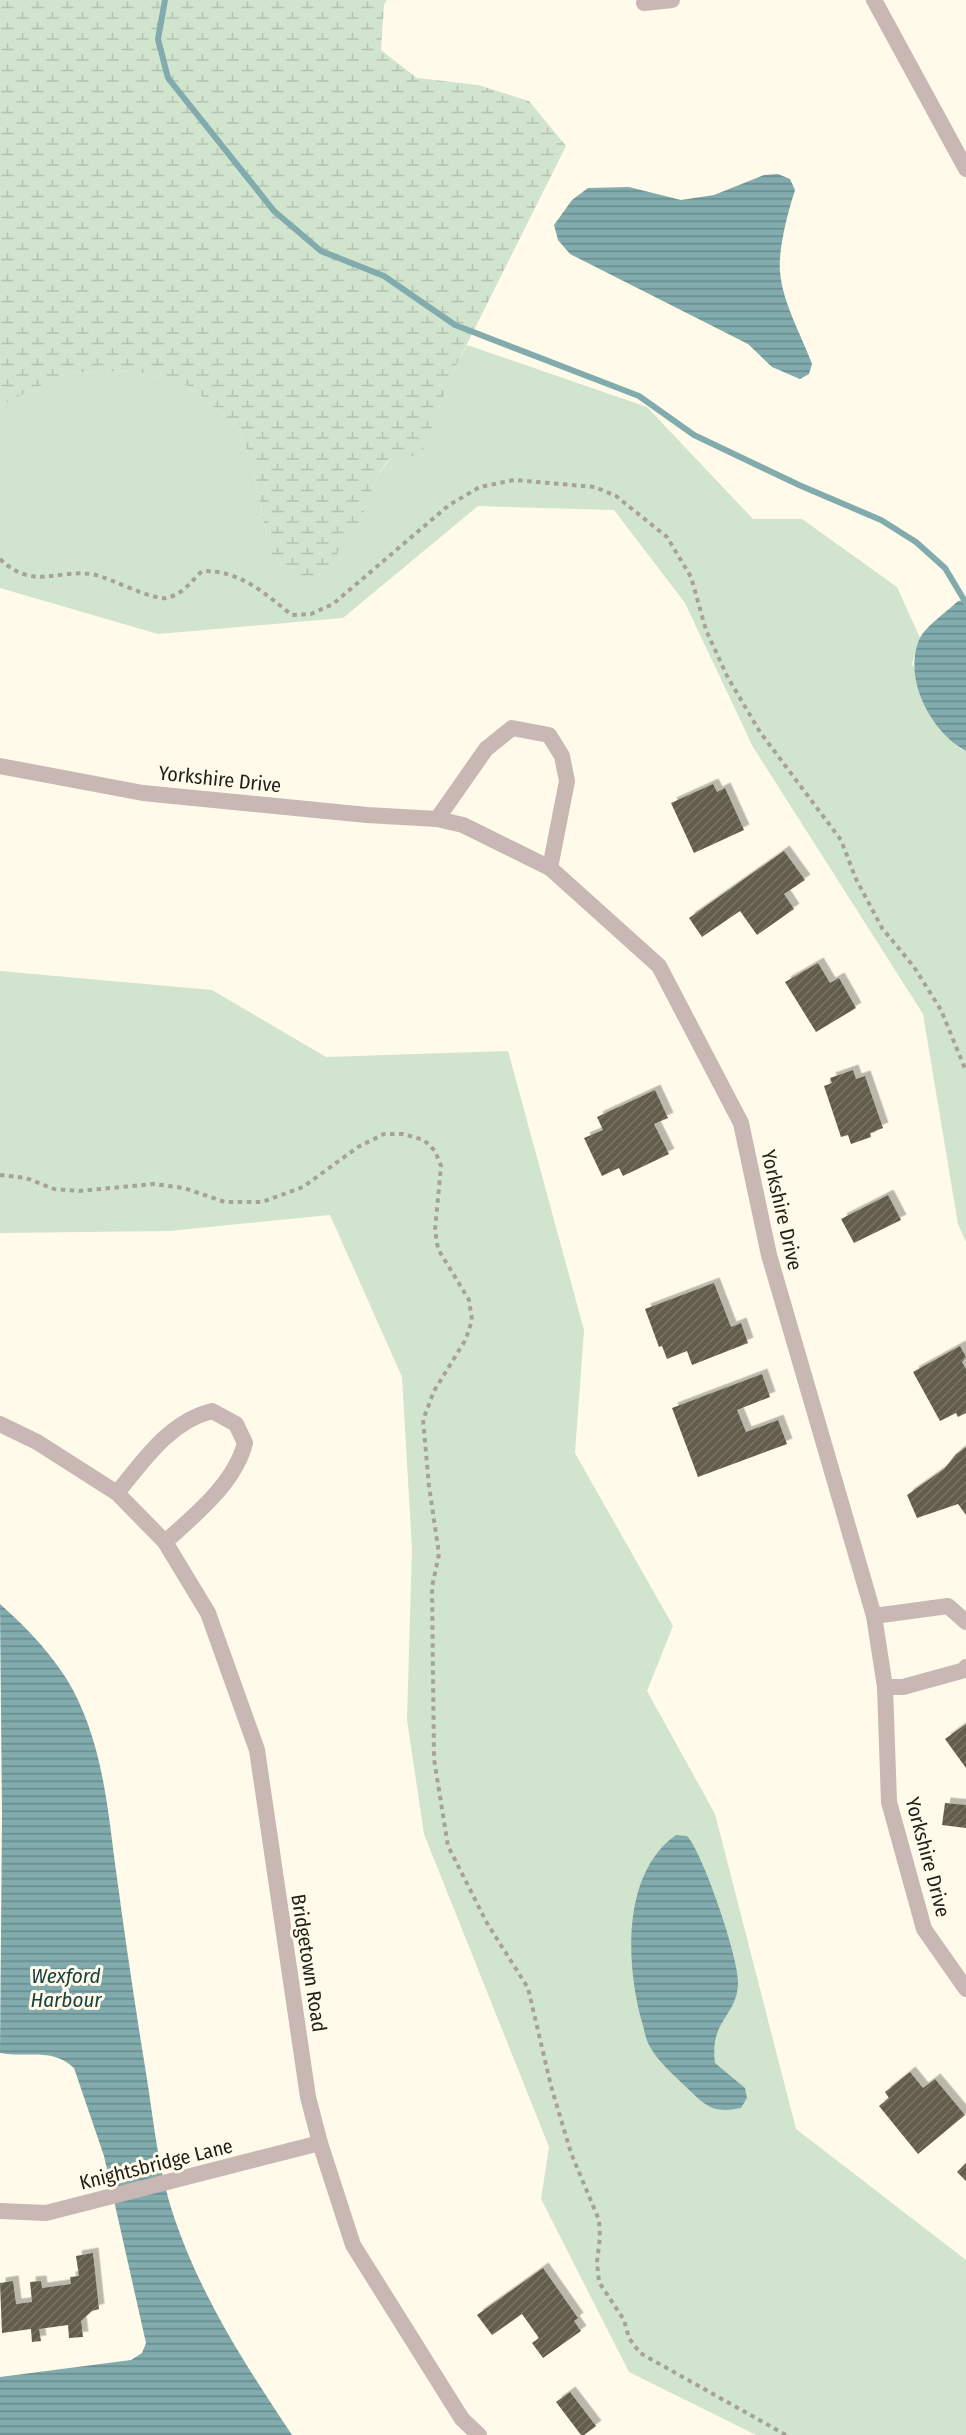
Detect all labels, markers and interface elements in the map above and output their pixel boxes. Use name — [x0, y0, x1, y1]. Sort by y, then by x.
street label: Yorkshire Drive — [158, 761, 282, 797]
street label: Yorkshire Drive — [756, 1147, 808, 1273]
street label: Yorkshire Drive — [900, 1795, 956, 1919]
street label: Bridgetown Road — [286, 1892, 332, 2034]
water label: Wexford Harbour — [30, 1963, 102, 2013]
street label: Knightsbridge Lane — [77, 2133, 235, 2195]

